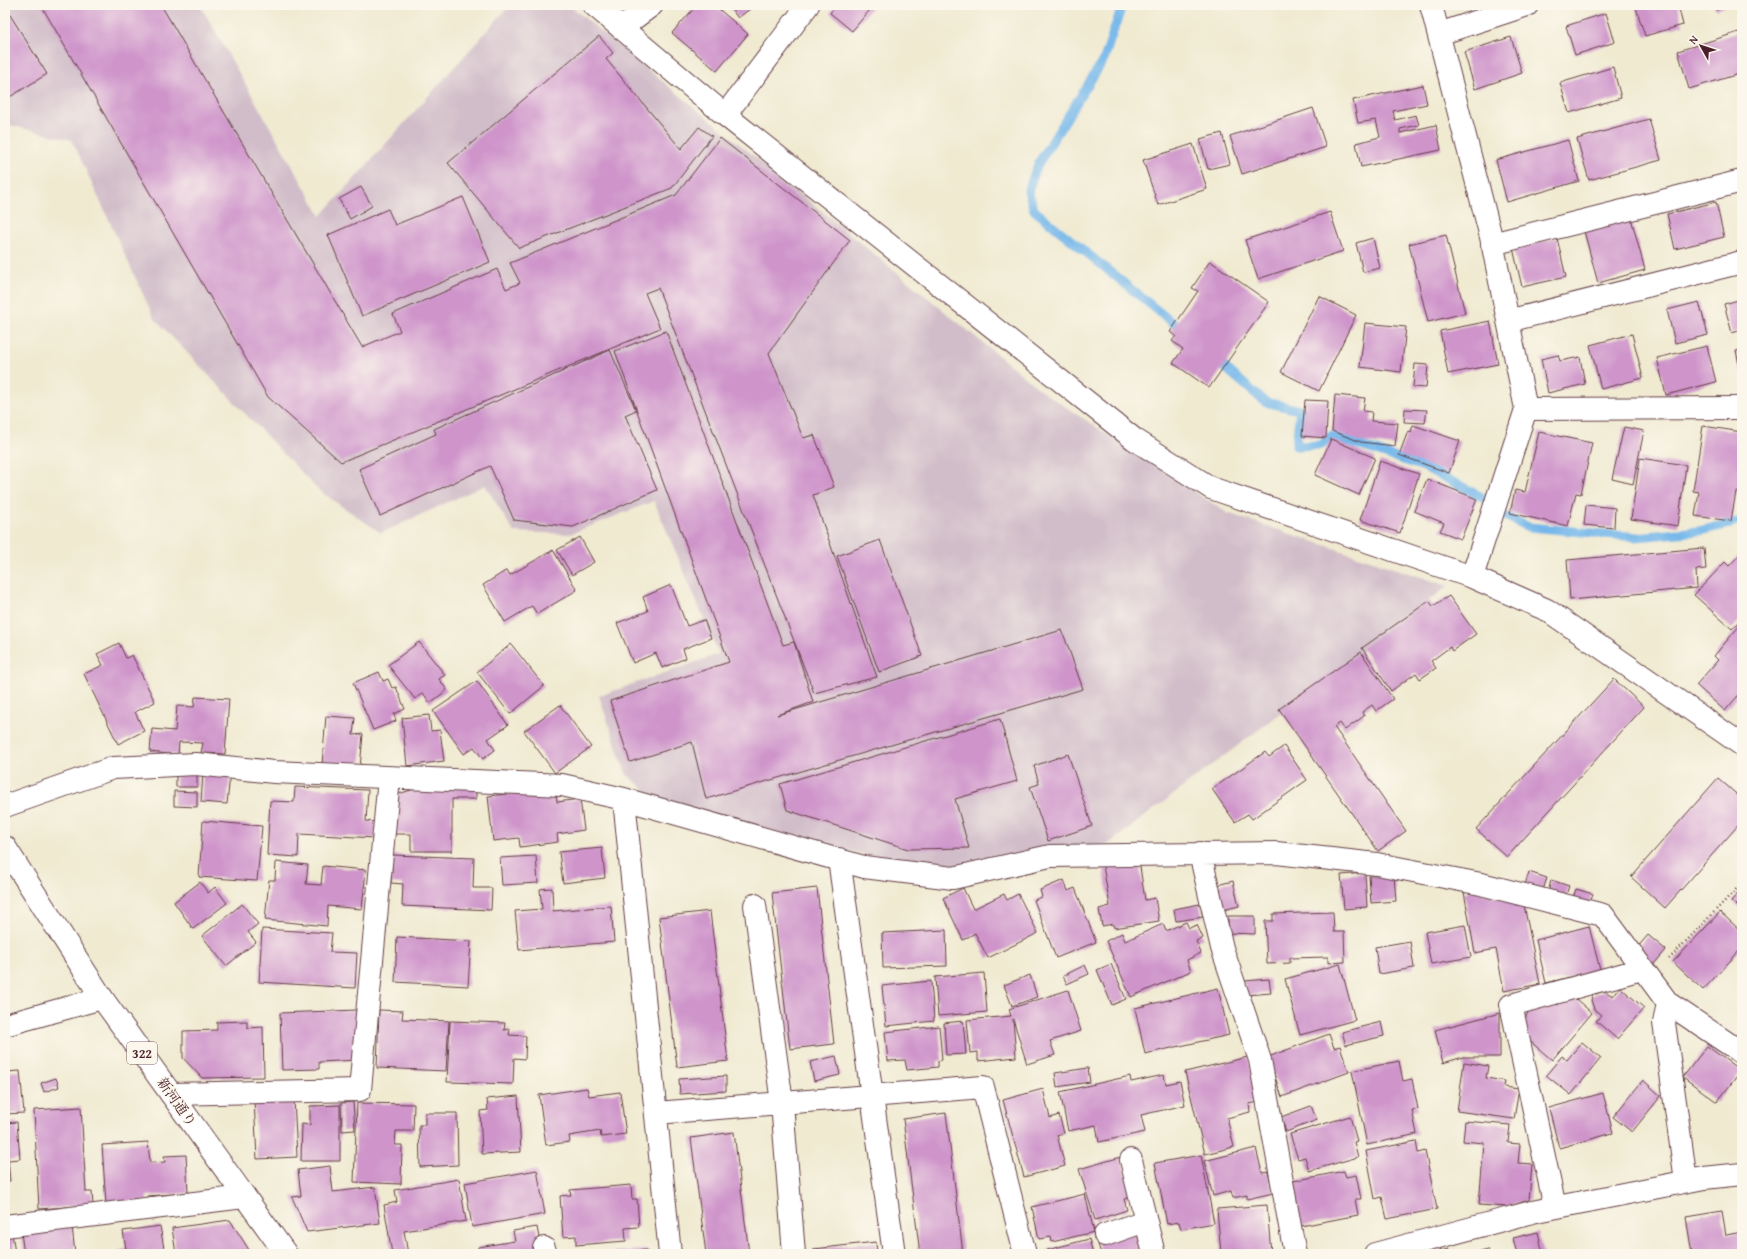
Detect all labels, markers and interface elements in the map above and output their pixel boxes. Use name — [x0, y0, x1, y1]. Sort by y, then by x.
north arrow — [1681, 26, 1721, 66]
text: N — [1685, 31, 1702, 48]
road number: 322 — [127, 1042, 157, 1064]
street label: 新河通り — [153, 1073, 201, 1131]

